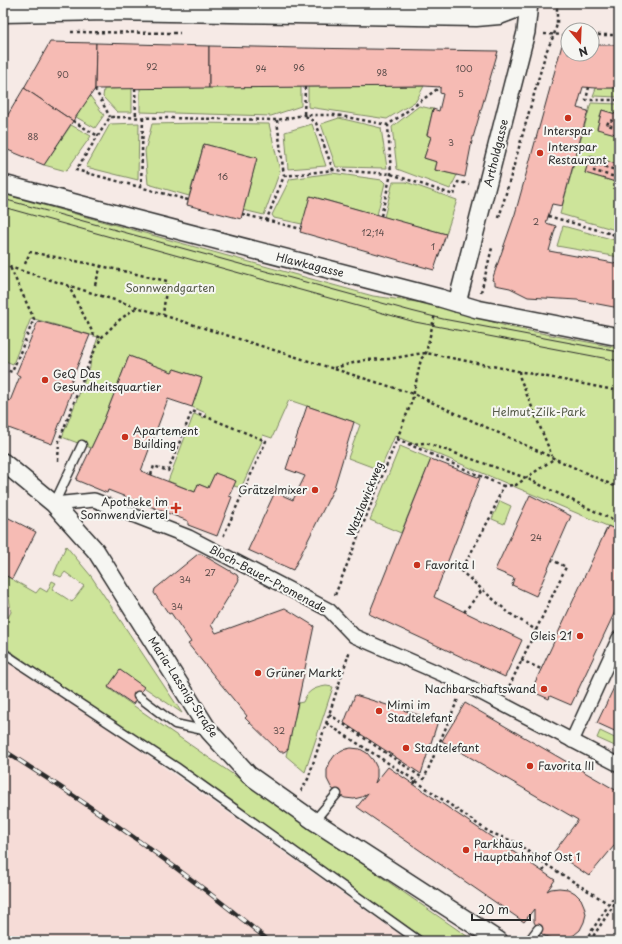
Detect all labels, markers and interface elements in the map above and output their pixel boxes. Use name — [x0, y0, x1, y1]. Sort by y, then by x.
north arrow — [560, 22, 600, 62]
text: N — [576, 42, 590, 61]
house number: 92 — [146, 59, 158, 73]
house number: 96 — [293, 60, 305, 74]
house number: 94 — [255, 61, 267, 75]
house number: 100 — [455, 61, 473, 75]
house number: 98 — [377, 65, 387, 79]
house number: 90 — [57, 67, 69, 81]
house number: 5 — [458, 86, 464, 100]
marker: Interspar — [563, 113, 573, 123]
street label: Artholdgasse — [479, 117, 512, 189]
place label: Interspar — [544, 122, 592, 139]
house number: 88 — [27, 129, 39, 143]
house number: 3 — [448, 135, 454, 149]
place label: Interspar Restaurant — [548, 138, 607, 168]
marker: Interspar Restaurant — [535, 148, 545, 158]
house number: 16 — [218, 169, 228, 183]
house number: 2 — [533, 214, 539, 228]
house number: 12;14 — [362, 225, 385, 239]
house number: 1 — [431, 239, 435, 253]
street label: Hlawkagasse — [274, 248, 346, 281]
park label: Sonnwendgarten — [125, 279, 215, 296]
place label: GeQ Das Gesundheitsquartier — [53, 365, 161, 395]
marker: GeQ Das Gesundheitsquartier — [40, 375, 50, 385]
park label: Helmut-Zilk-Park — [492, 403, 586, 420]
place label: Apartement Building — [133, 422, 199, 452]
marker: Apartement Building — [120, 432, 130, 442]
street label: Watzlawickweg — [342, 459, 387, 539]
place label: Grätzelmixer — [239, 481, 308, 498]
marker: Grätzelmixer — [310, 485, 320, 495]
place label: Apotheke im Sonnwendviertel — [80, 493, 168, 523]
marker: Apotheke im Sonnwendviertel — [171, 503, 181, 513]
house number: 24 — [530, 530, 542, 544]
street label: Bloch-Bauer-Promenade — [206, 540, 330, 617]
place label: Favorita I — [425, 556, 475, 573]
marker: Favorita I — [412, 560, 422, 570]
house number: 27 — [204, 565, 216, 579]
house number: 34 — [179, 572, 191, 586]
house number: 34 — [171, 599, 183, 613]
place label: Gleis 21 — [530, 627, 572, 644]
marker: Gleis 21 — [575, 631, 585, 641]
street label: Maria-Lassnig-Straße — [144, 633, 223, 741]
place label: Grüner Markt — [266, 664, 342, 681]
marker: Grüner Markt — [253, 668, 263, 678]
place label: Nachbarschaftswand — [424, 680, 536, 697]
marker: Nachbarschaftswand — [539, 684, 549, 694]
place label: Mimi im Stadtelefant — [387, 696, 453, 726]
marker: Mimi im Stadtelefant — [374, 706, 384, 716]
house number: 32 — [273, 723, 285, 737]
place label: Stadtelefant — [414, 739, 480, 756]
marker: Stadtelefant — [401, 743, 411, 753]
place label: Favorita III — [538, 757, 594, 774]
marker: Favorita III — [525, 761, 535, 771]
place label: Parkhaus Hauptbahnhof Ost 1 — [474, 835, 580, 865]
marker: Parkhaus Hauptbahnhof Ost 1 — [461, 845, 471, 855]
scale bar — [472, 896, 530, 922]
text: 20 m — [478, 900, 509, 918]

